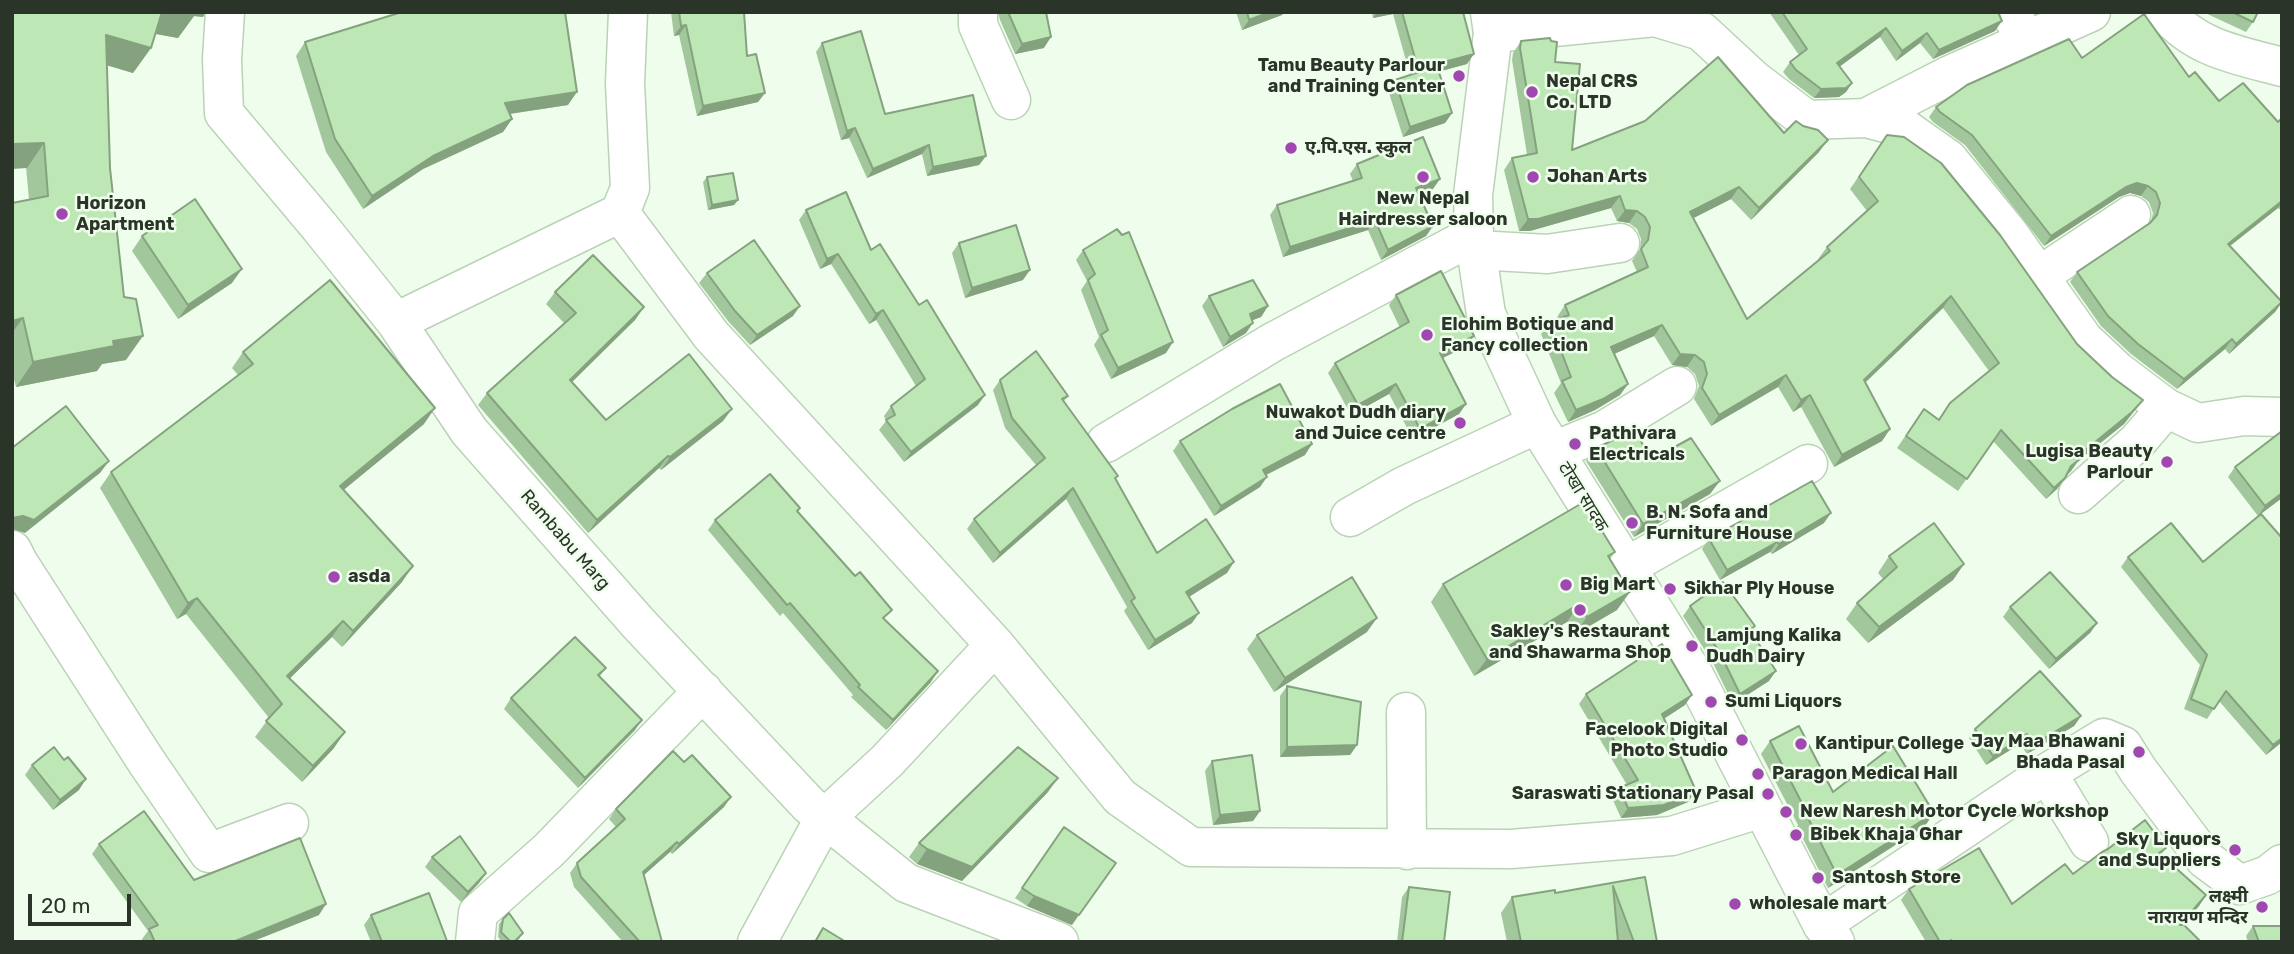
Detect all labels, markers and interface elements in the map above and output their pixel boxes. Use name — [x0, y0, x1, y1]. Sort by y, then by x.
place label: Tamu Beauty Parlour and Training Center — [1258, 55, 1445, 98]
marker: Tamu Beauty Parlour and Training Center — [1451, 68, 1467, 84]
place label: Nepal CRS Co. LTD — [1546, 71, 1638, 114]
marker: Nepal CRS Co. LTD — [1524, 84, 1540, 100]
place label: ए.पि.एस. स्कुल — [1305, 137, 1412, 159]
marker: ए.पि.एस. स्कुल — [1283, 140, 1299, 156]
place label: Johan Arts — [1547, 166, 1647, 188]
marker: New Nepal Hairdresser saloon — [1415, 169, 1431, 185]
marker: Johan Arts — [1525, 169, 1541, 185]
place label: New Nepal Hairdresser saloon — [1338, 188, 1508, 230]
place label: Horizon Apartment — [76, 193, 175, 235]
marker: Horizon Apartment — [54, 206, 70, 222]
place label: Elohim Botique and Fancy collection — [1441, 314, 1614, 356]
marker: Elohim Botique and Fancy collection — [1419, 327, 1435, 343]
place label: Nuwakot Dudh diary and Juice centre — [1265, 402, 1446, 444]
marker: Nuwakot Dudh diary and Juice centre — [1452, 415, 1468, 431]
place label: Pathivara Electricals — [1589, 423, 1685, 466]
marker: Pathivara Electricals — [1567, 436, 1583, 452]
place label: Lugisa Beauty Parlour — [2025, 441, 2153, 484]
marker: Lugisa Beauty Parlour — [2159, 454, 2175, 470]
street label: टोखा सादक — [1553, 458, 1613, 536]
street label: Rambabu Marg — [516, 485, 614, 595]
place label: B. N. Sofa and Furniture House — [1646, 502, 1793, 544]
marker: B. N. Sofa and Furniture House — [1624, 515, 1640, 531]
place label: asda — [348, 566, 391, 588]
marker: asda — [326, 569, 342, 585]
place label: Big Mart — [1580, 574, 1655, 596]
marker: Big Mart — [1558, 577, 1574, 593]
place label: Sikhar Ply House — [1684, 578, 1834, 600]
marker: Sikhar Ply House — [1662, 581, 1678, 597]
marker: Sakley's Restaurant and Shawarma Shop — [1572, 602, 1588, 618]
place label: Sakley's Restaurant and Shawarma Shop — [1489, 621, 1671, 664]
place label: Lamjung Kalika Dudh Dairy — [1706, 625, 1841, 668]
marker: Lamjung Kalika Dudh Dairy — [1684, 638, 1700, 654]
place label: Sumi Liquors — [1725, 691, 1842, 713]
marker: Sumi Liquors — [1703, 694, 1719, 710]
place label: Facelook Digital Photo Studio — [1585, 719, 1728, 762]
place label: Jay Maa Bhawani Bhada Pasal — [1971, 731, 2125, 774]
marker: Facelook Digital Photo Studio — [1734, 732, 1750, 748]
place label: Kantipur College — [1815, 733, 1964, 755]
marker: Kantipur College — [1793, 736, 1809, 752]
marker: Jay Maa Bhawani Bhada Pasal — [2131, 744, 2147, 760]
place label: Paragon Medical Hall — [1772, 763, 1958, 785]
marker: Paragon Medical Hall — [1750, 766, 1766, 782]
place label: Saraswati Stationary Pasal — [1512, 783, 1754, 805]
marker: Saraswati Stationary Pasal — [1760, 786, 1776, 802]
place label: New Naresh Motor Cycle Workshop — [1800, 801, 2109, 823]
marker: New Naresh Motor Cycle Workshop — [1778, 804, 1794, 820]
place label: Bibek Khaja Ghar — [1810, 824, 1962, 846]
marker: Bibek Khaja Ghar — [1788, 827, 1804, 843]
place label: Sky Liquors and Suppliers — [2098, 829, 2221, 872]
marker: Sky Liquors and Suppliers — [2227, 842, 2243, 858]
place label: Santosh Store — [1832, 867, 1961, 889]
marker: Santosh Store — [1810, 870, 1826, 886]
scale bar — [32, 880, 135, 924]
place label: लक्ष्मी नारायण मन्दिर — [2148, 886, 2248, 928]
text: 20 m — [41, 893, 90, 918]
place label: wholesale mart — [1749, 893, 1887, 915]
marker: wholesale mart — [1727, 896, 1743, 912]
marker: लक्ष्मी नारायण मन्दिर — [2254, 899, 2270, 915]

